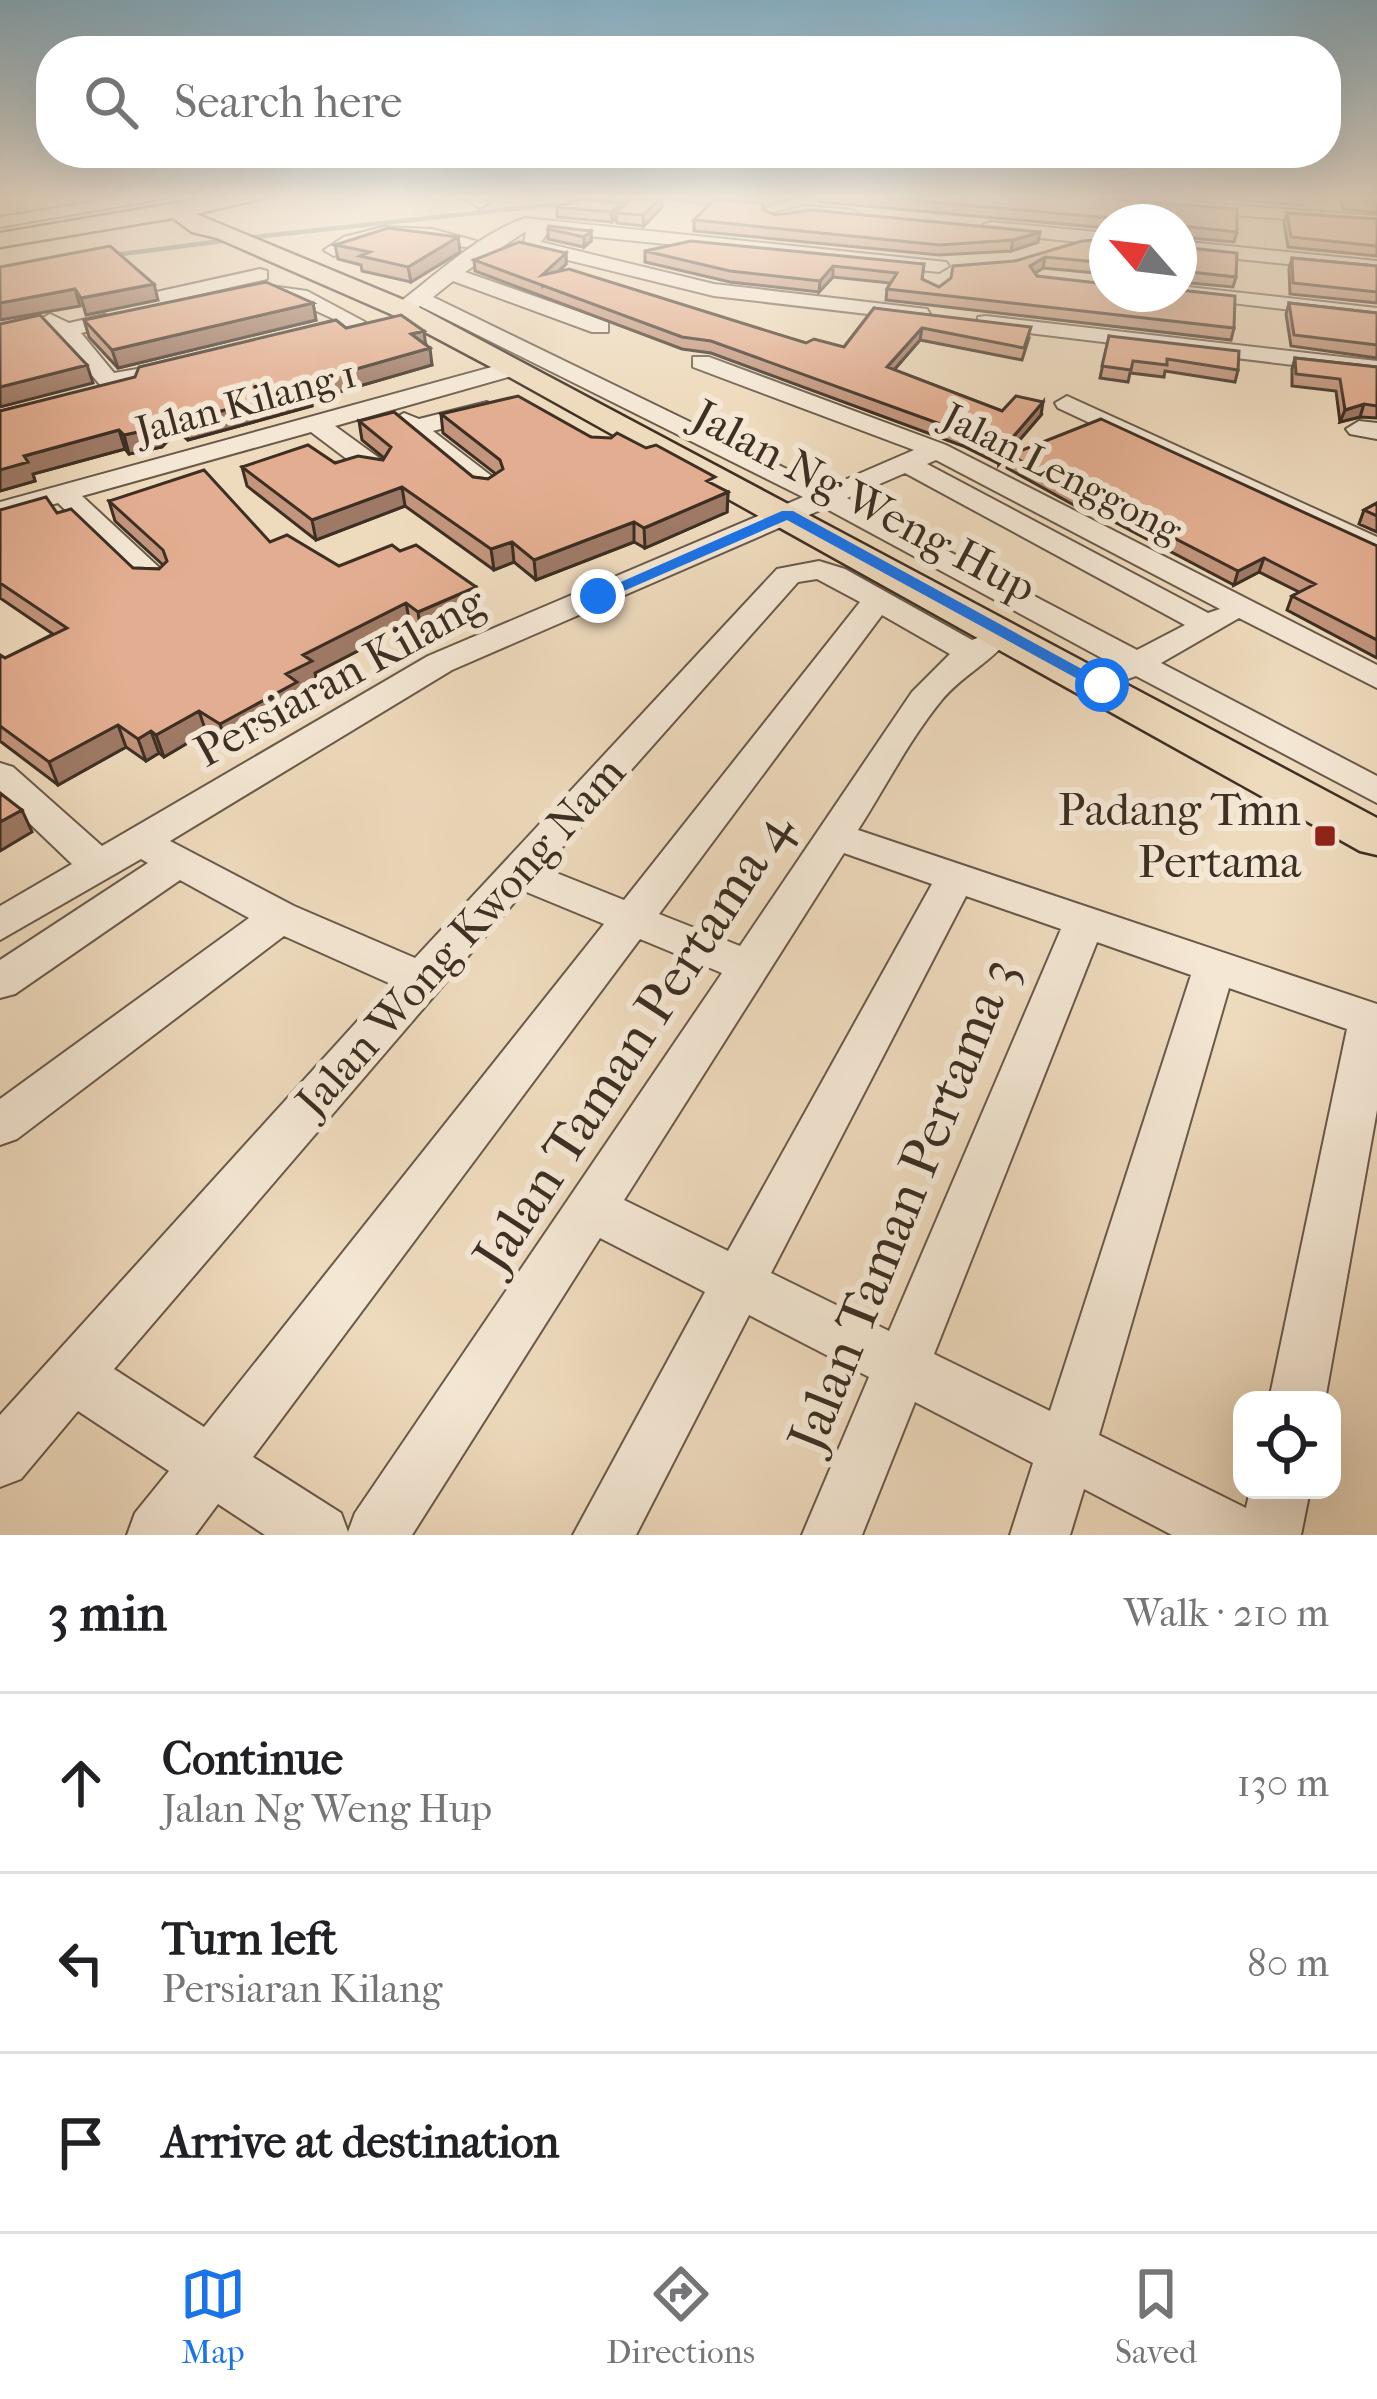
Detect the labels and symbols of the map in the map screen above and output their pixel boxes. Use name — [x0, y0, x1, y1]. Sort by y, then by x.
north arrow — [1089, 204, 1197, 312]
street label: Jalan Kilang 1 — [128, 351, 361, 454]
street label: Jalan Ng Weng Hup — [681, 388, 1045, 615]
street label: Jalan Lenggong — [932, 392, 1190, 553]
route end — [571, 569, 625, 623]
street label: Persiaran Kilang — [186, 575, 495, 779]
route start — [1075, 658, 1129, 712]
street label: Jalan Wong Kwong Nam — [284, 746, 636, 1130]
place label: Padang Tmn Pertama — [1058, 784, 1302, 889]
street label: Jalan Taman Pertama 4 — [459, 799, 806, 1287]
marker: Padang Tmn Pertama — [1312, 823, 1338, 849]
street label: Jalan Taman Pertama 3 — [774, 949, 1031, 1464]

